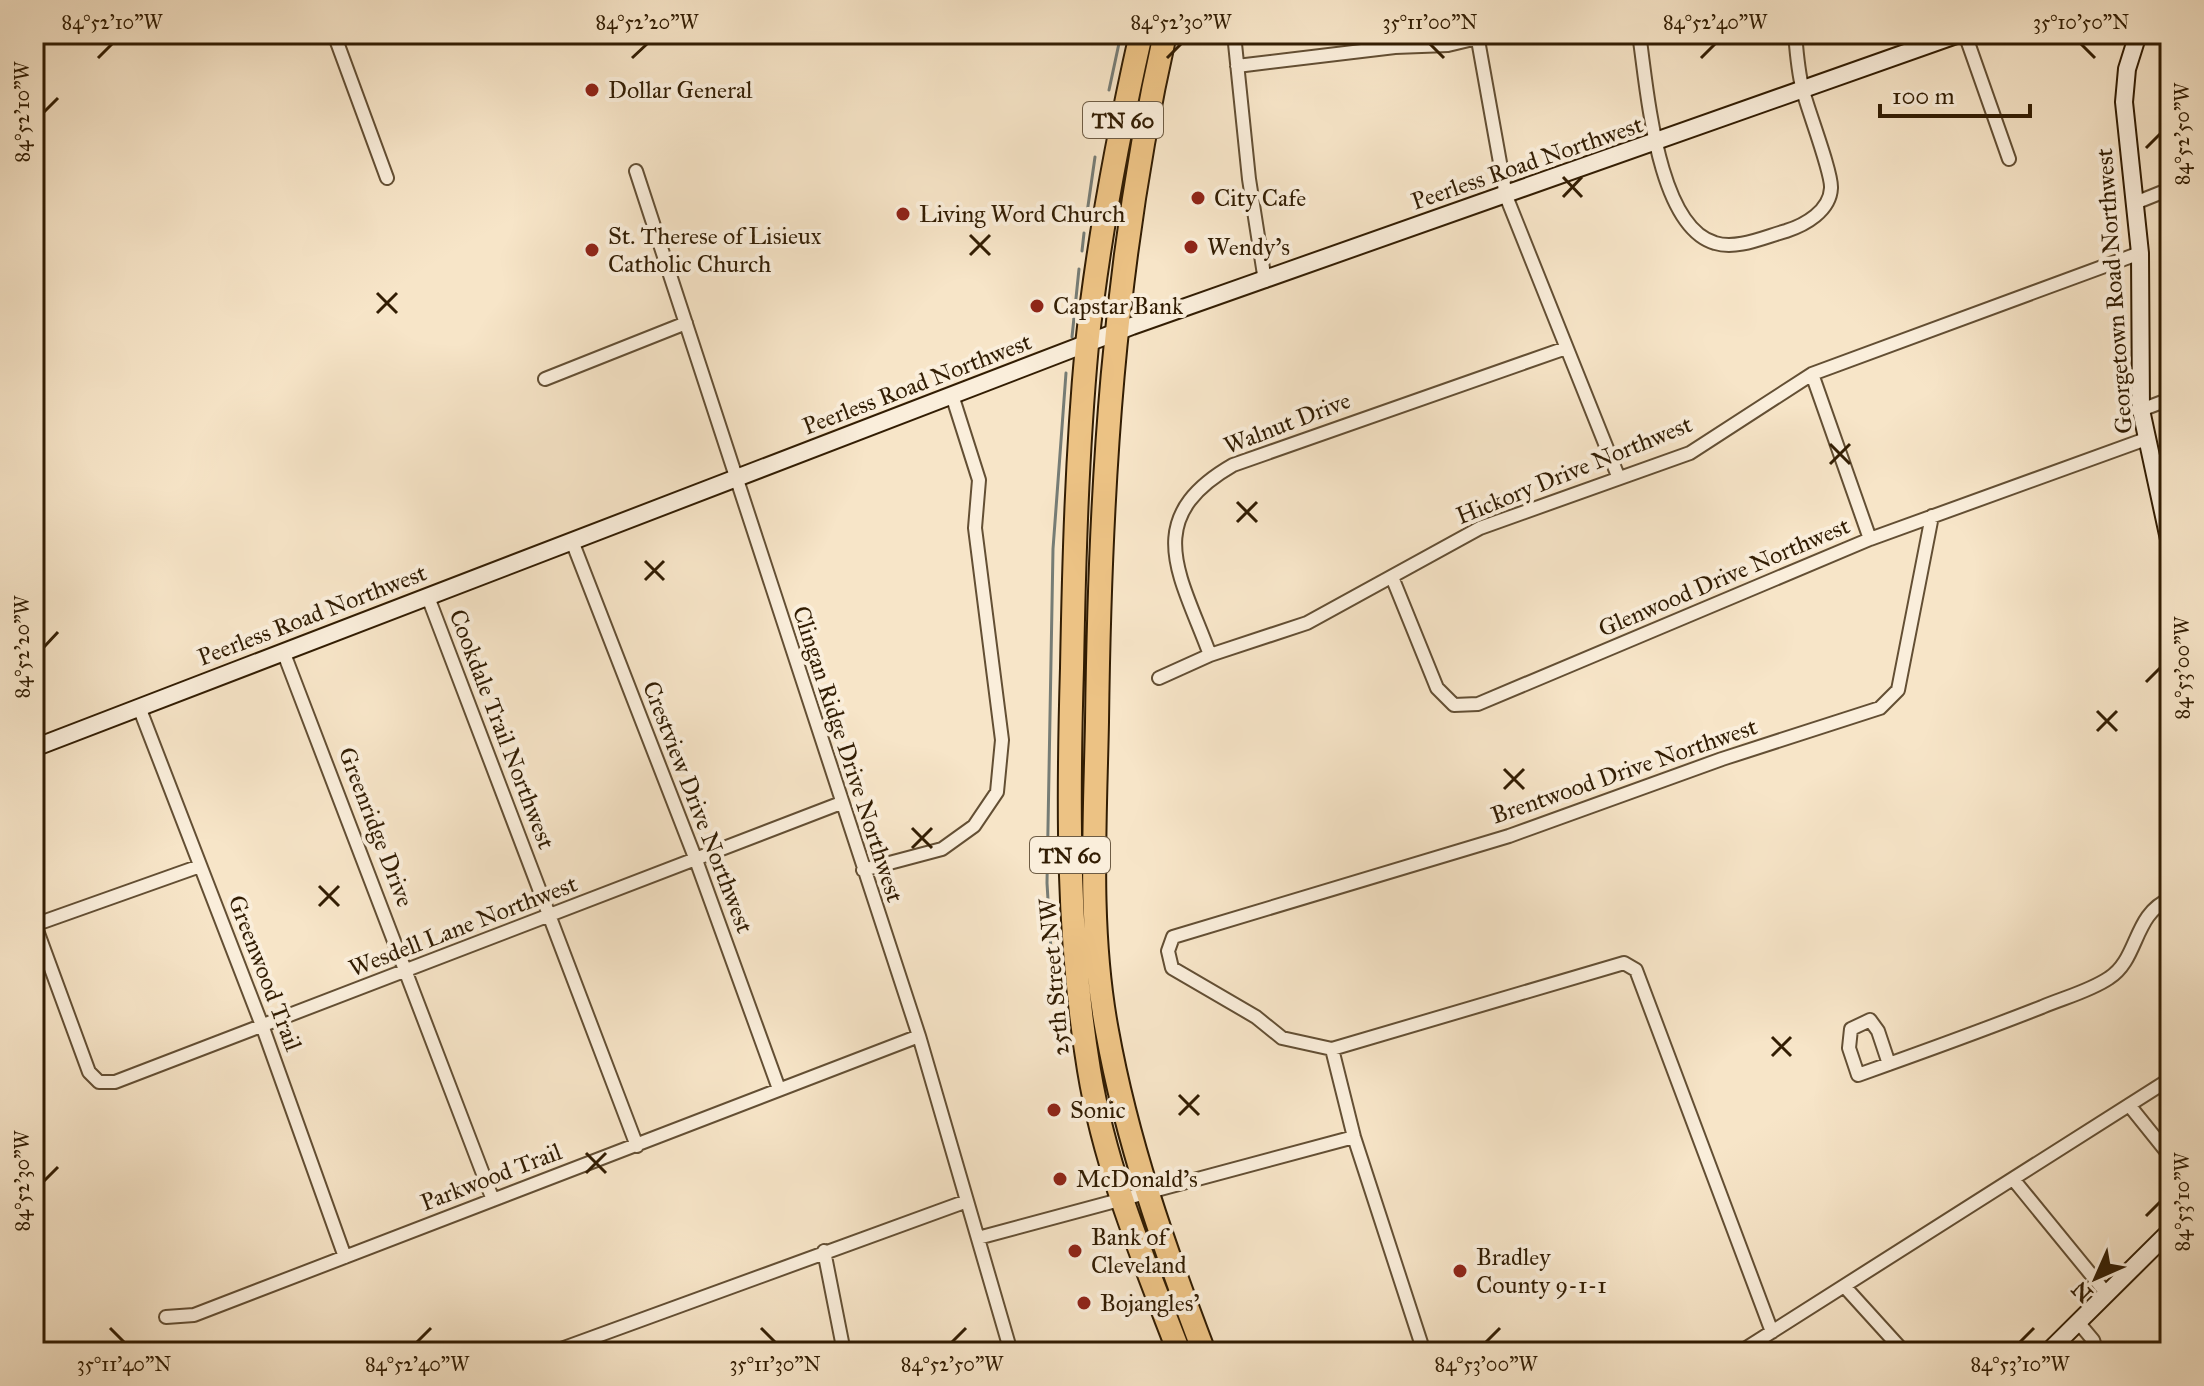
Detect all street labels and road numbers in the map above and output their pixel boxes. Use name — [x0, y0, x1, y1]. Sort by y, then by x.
road number: TN 60 — [1083, 102, 1163, 138]
street label: Peerless Road Northwest — [1407, 109, 1647, 217]
street label: Georgetown Road Northwest — [2089, 147, 2139, 435]
street label: Peerless Road Northwest — [798, 326, 1036, 442]
street label: Walnut Drive — [1220, 385, 1354, 461]
street label: Hickory Drive Northwest — [1452, 409, 1697, 531]
street label: Glenwood Drive Northwest — [1594, 510, 1855, 644]
street label: Peerless Road Northwest — [193, 557, 431, 673]
street label: Clingan Ridge Drive Northwest — [786, 602, 910, 906]
street label: Cookdale Trail Northwest — [442, 605, 562, 854]
street label: Crestview Drive Northwest — [636, 677, 760, 938]
street label: Brentwood Drive Northwest — [1487, 711, 1761, 831]
street label: Greenridge Drive — [332, 743, 420, 911]
road number: TN 60 — [1030, 837, 1110, 873]
street label: Wesdell Lane Northwest — [345, 868, 582, 983]
street label: Greenwood Trail — [222, 891, 309, 1056]
street label: 25th Street NW — [1032, 896, 1076, 1057]
street label: Parkwood Trail — [416, 1136, 566, 1218]

